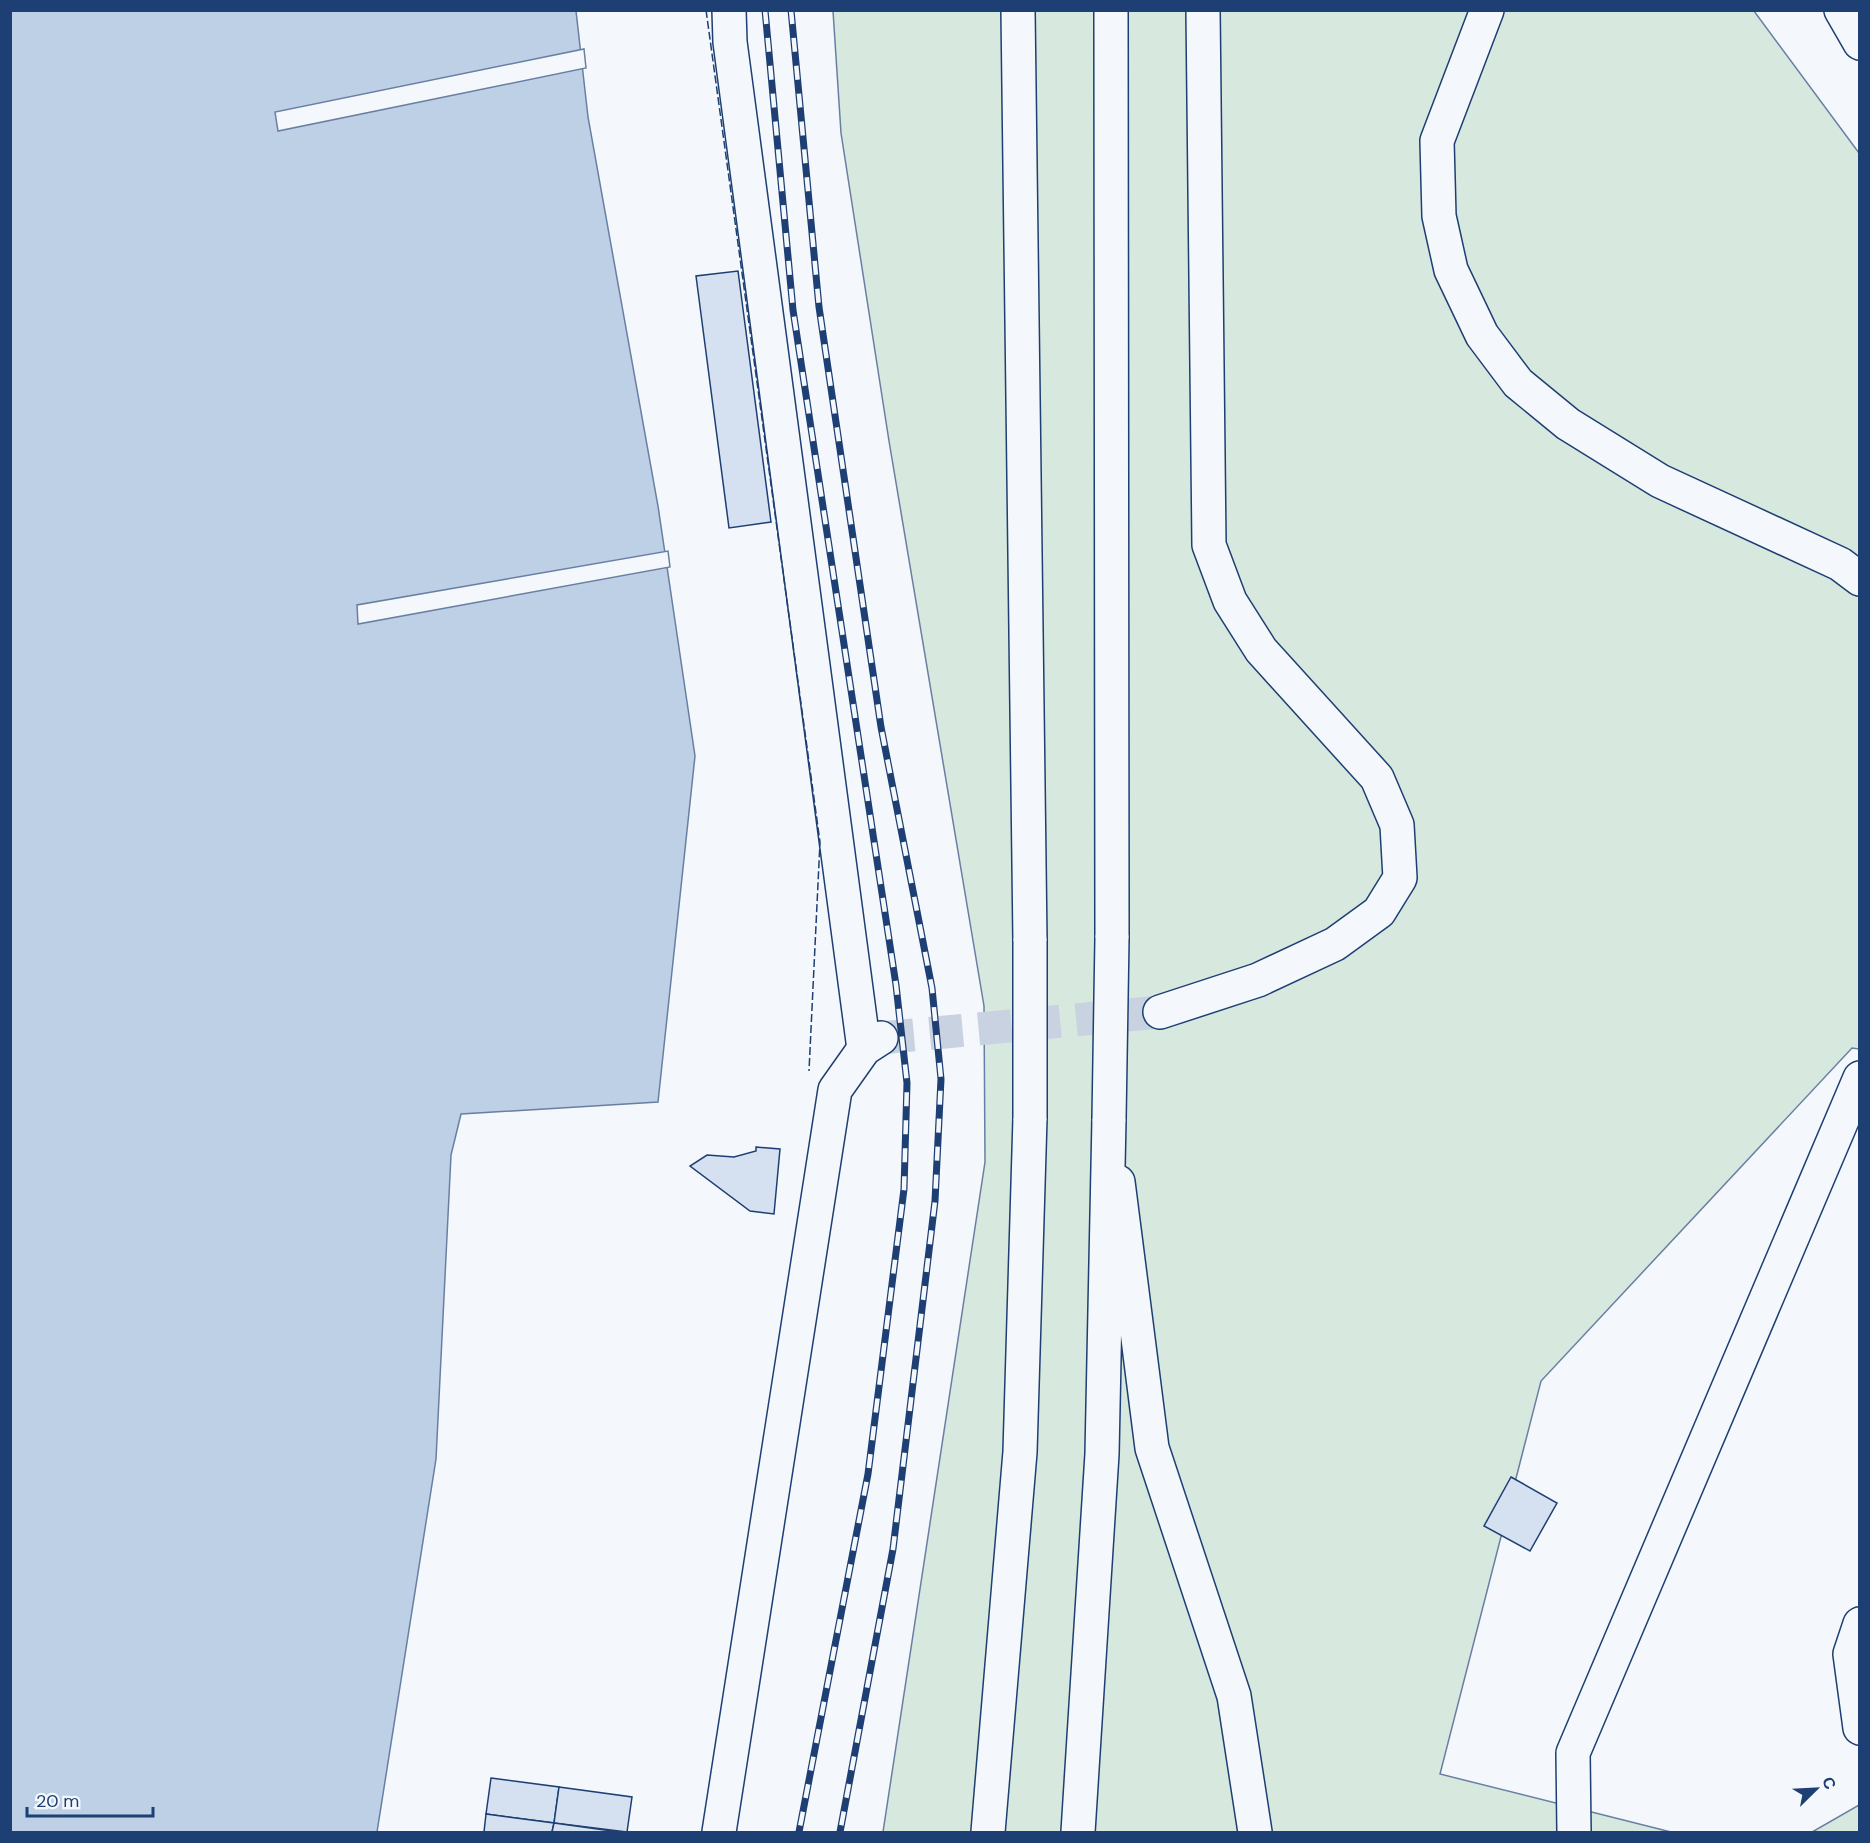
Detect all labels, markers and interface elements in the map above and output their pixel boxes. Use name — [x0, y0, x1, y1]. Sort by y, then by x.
north arrow — [1786, 1759, 1846, 1819]
text: С — [1817, 1774, 1841, 1793]
scale bar — [27, 1780, 153, 1818]
text: 20 m — [36, 1789, 79, 1813]

